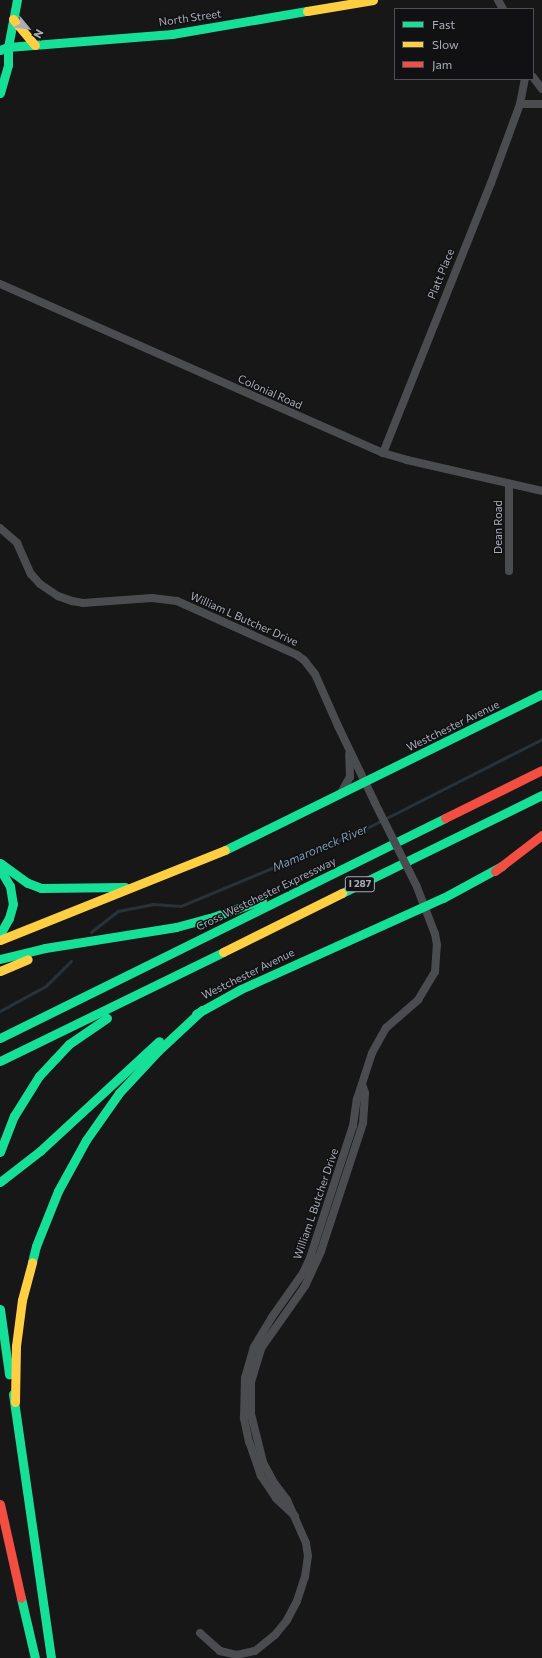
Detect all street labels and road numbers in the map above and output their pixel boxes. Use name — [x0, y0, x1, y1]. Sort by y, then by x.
street label: North Street — [158, 7, 222, 29]
street label: Platt Place — [425, 247, 457, 301]
street label: Colonial Road — [236, 372, 304, 412]
street label: Dean Road — [491, 500, 505, 554]
street label: William L Butcher Drive — [188, 589, 300, 649]
street label: Westchester Avenue — [404, 698, 502, 754]
street label: Cross Westchester Expressway — [194, 854, 338, 934]
road number: I 287 — [344, 876, 376, 892]
street label: Westchester Avenue — [199, 946, 297, 1002]
street label: William L Butcher Drive — [291, 1147, 341, 1261]

